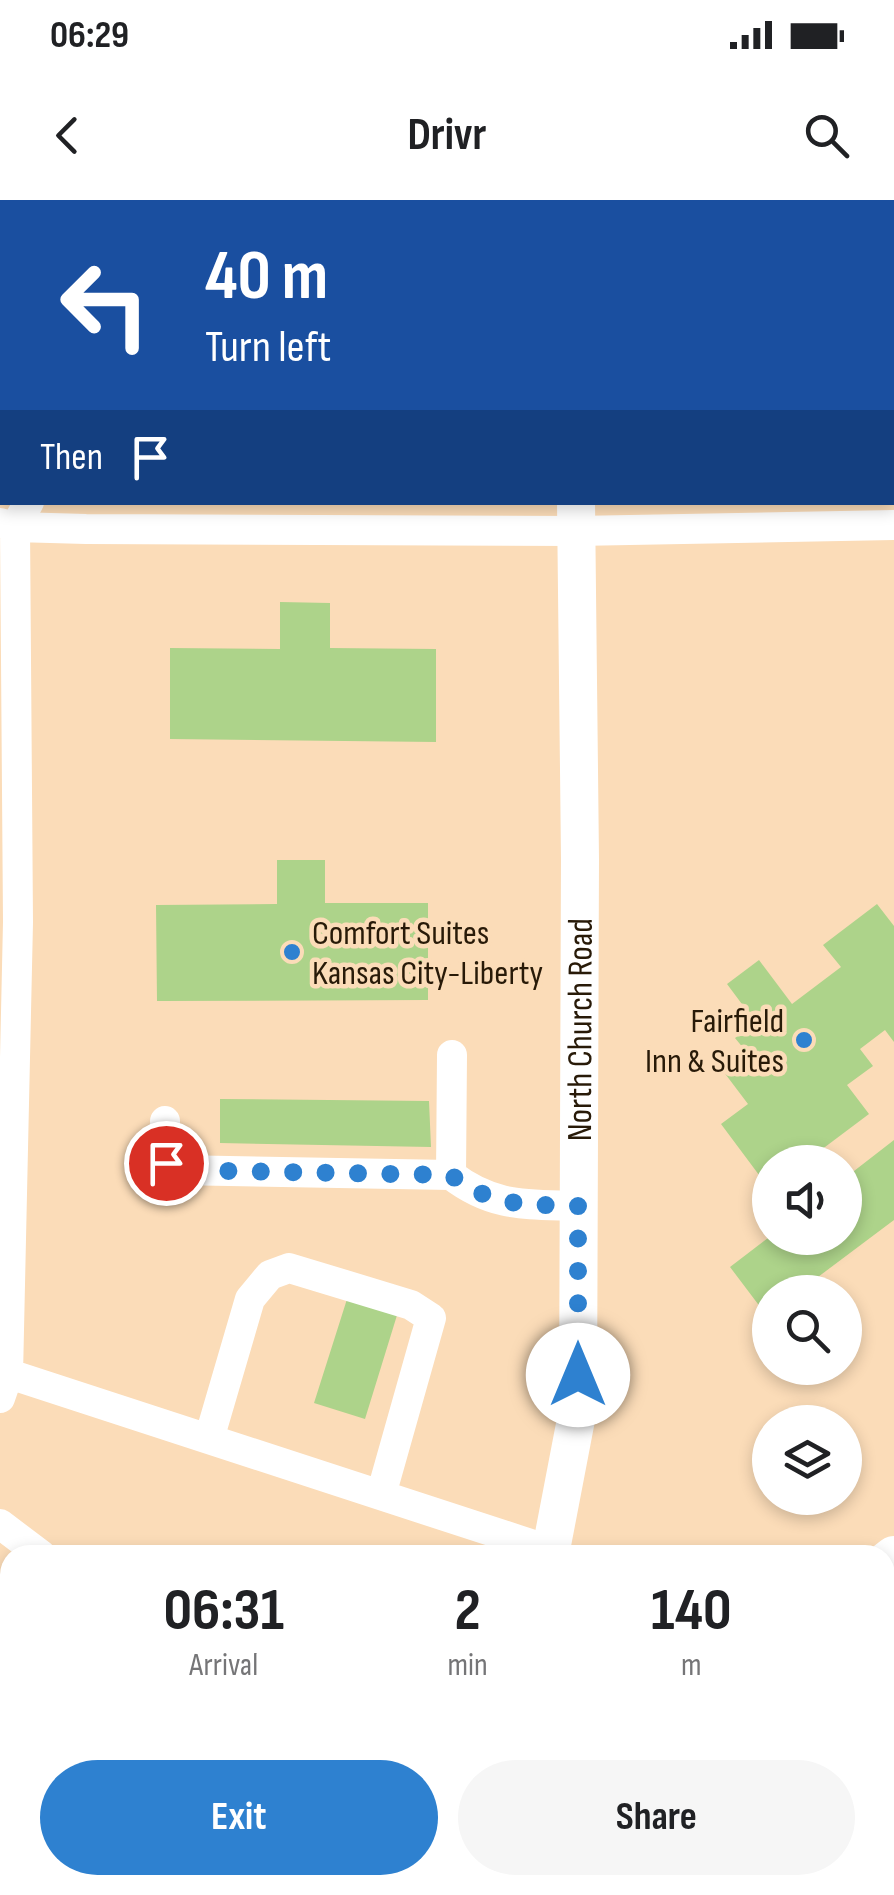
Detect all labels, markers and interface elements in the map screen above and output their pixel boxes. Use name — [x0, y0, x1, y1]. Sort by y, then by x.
text: 06:29 — [50, 13, 129, 58]
icon: back — [40, 108, 95, 163]
text: Drivr — [407, 108, 487, 163]
icon: search — [799, 108, 854, 163]
text: 40 m — [205, 235, 328, 319]
icon: left — [40, 240, 170, 370]
text: Turn left — [205, 320, 331, 375]
icon: arrive — [123, 430, 178, 485]
text: Then — [40, 435, 103, 480]
place label: Comfort Suites Kansas City-Liberty — [312, 912, 543, 995]
street label: North Church Road — [559, 918, 603, 1141]
marker: Comfort Suites Kansas City-Liberty — [281, 941, 303, 963]
place label: Fairfield Inn & Suites — [645, 1000, 784, 1083]
marker: Fairfield Inn & Suites — [793, 1029, 815, 1051]
pin — [124, 1121, 209, 1206]
icon: arrive — [139, 1136, 194, 1191]
map controls — [752, 1145, 862, 1515]
button: sound — [752, 1145, 862, 1255]
button: search — [752, 1275, 862, 1385]
position arrow — [526, 1323, 630, 1427]
button: layers — [752, 1405, 862, 1515]
text: 06:31 — [163, 1575, 284, 1647]
text: 2 — [454, 1575, 481, 1647]
text: 140 — [651, 1575, 732, 1647]
text: Arrival — [189, 1646, 258, 1685]
text: min — [447, 1646, 488, 1685]
text: m — [681, 1646, 702, 1685]
button: Exit — [40, 1760, 438, 1875]
button: Share — [458, 1760, 855, 1875]

